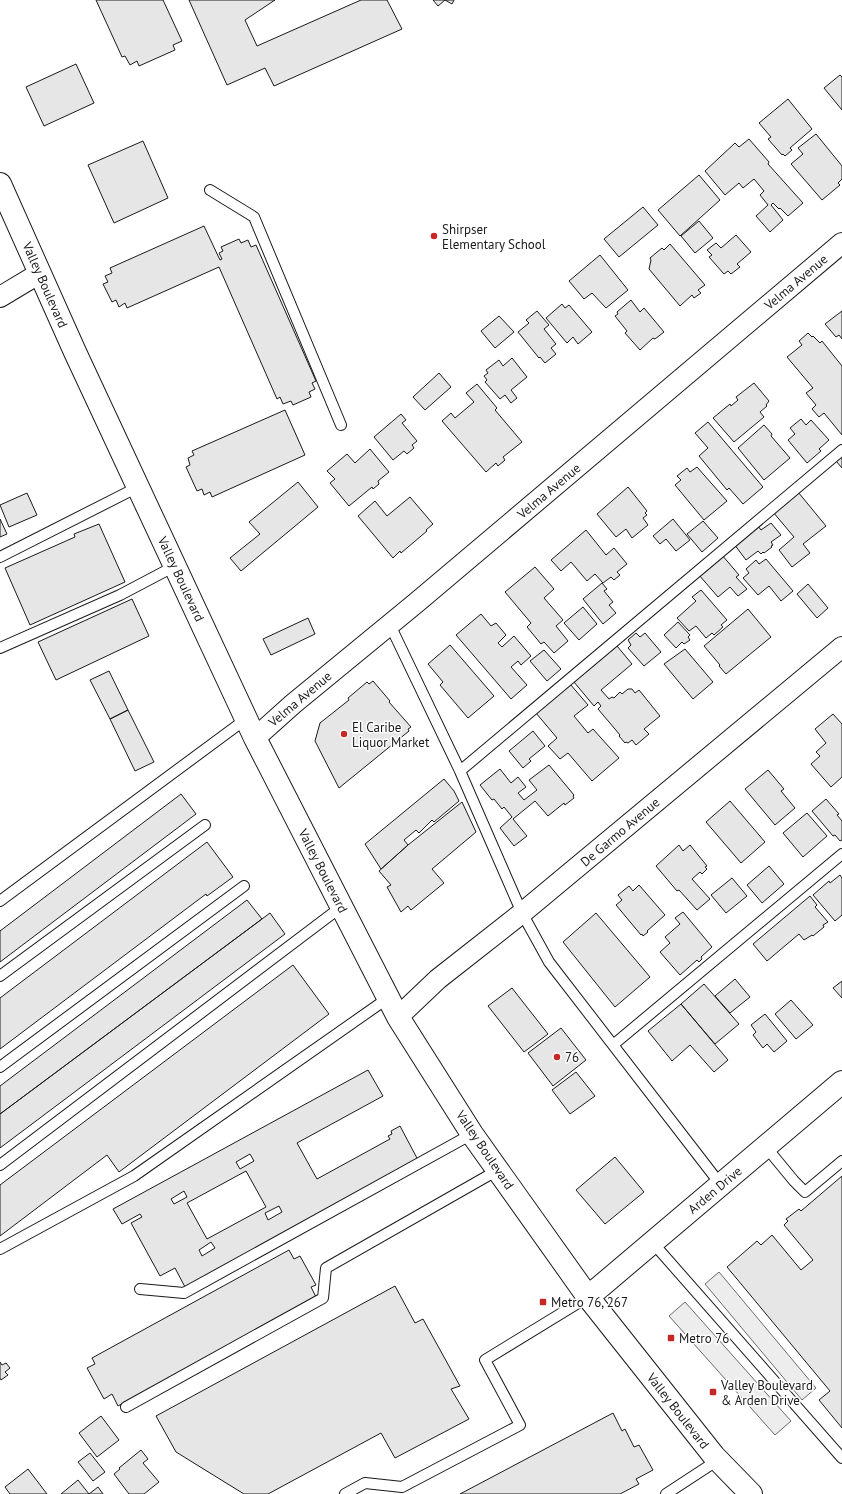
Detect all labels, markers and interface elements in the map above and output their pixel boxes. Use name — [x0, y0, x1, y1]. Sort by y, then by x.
place label: Shirpser Elementary School — [442, 221, 546, 253]
marker: Shirpser Elementary School — [429, 231, 439, 241]
street label: Valley Boulevard — [18, 239, 71, 330]
street label: Velma Avenue — [760, 251, 831, 314]
street label: Velma Avenue — [513, 460, 584, 523]
street label: Valley Boulevard — [153, 533, 208, 624]
street label: Velma Avenue — [264, 668, 335, 731]
place label: El Caribe Liquor Market — [352, 719, 430, 751]
marker: El Caribe Liquor Market — [339, 729, 349, 739]
street label: De Garmo Avenue — [577, 794, 663, 870]
street label: Valley Boulevard — [294, 825, 351, 916]
place label: 76 — [565, 1049, 579, 1066]
marker: 76 — [552, 1052, 562, 1062]
street label: Valley Boulevard — [452, 1106, 518, 1193]
street label: Arden Drive — [685, 1162, 745, 1218]
place label: Metro 76, 267 — [551, 1294, 628, 1311]
marker: Metro 76, 267 — [538, 1297, 548, 1307]
place label: Metro 76 — [679, 1330, 729, 1347]
marker: Metro 76 — [666, 1333, 676, 1343]
street label: Valley Boulevard — [642, 1369, 713, 1452]
place label: Valley Boulevard & Arden Drive — [720, 1377, 813, 1409]
marker: Valley Boulevard & Arden Drive — [708, 1387, 718, 1397]

